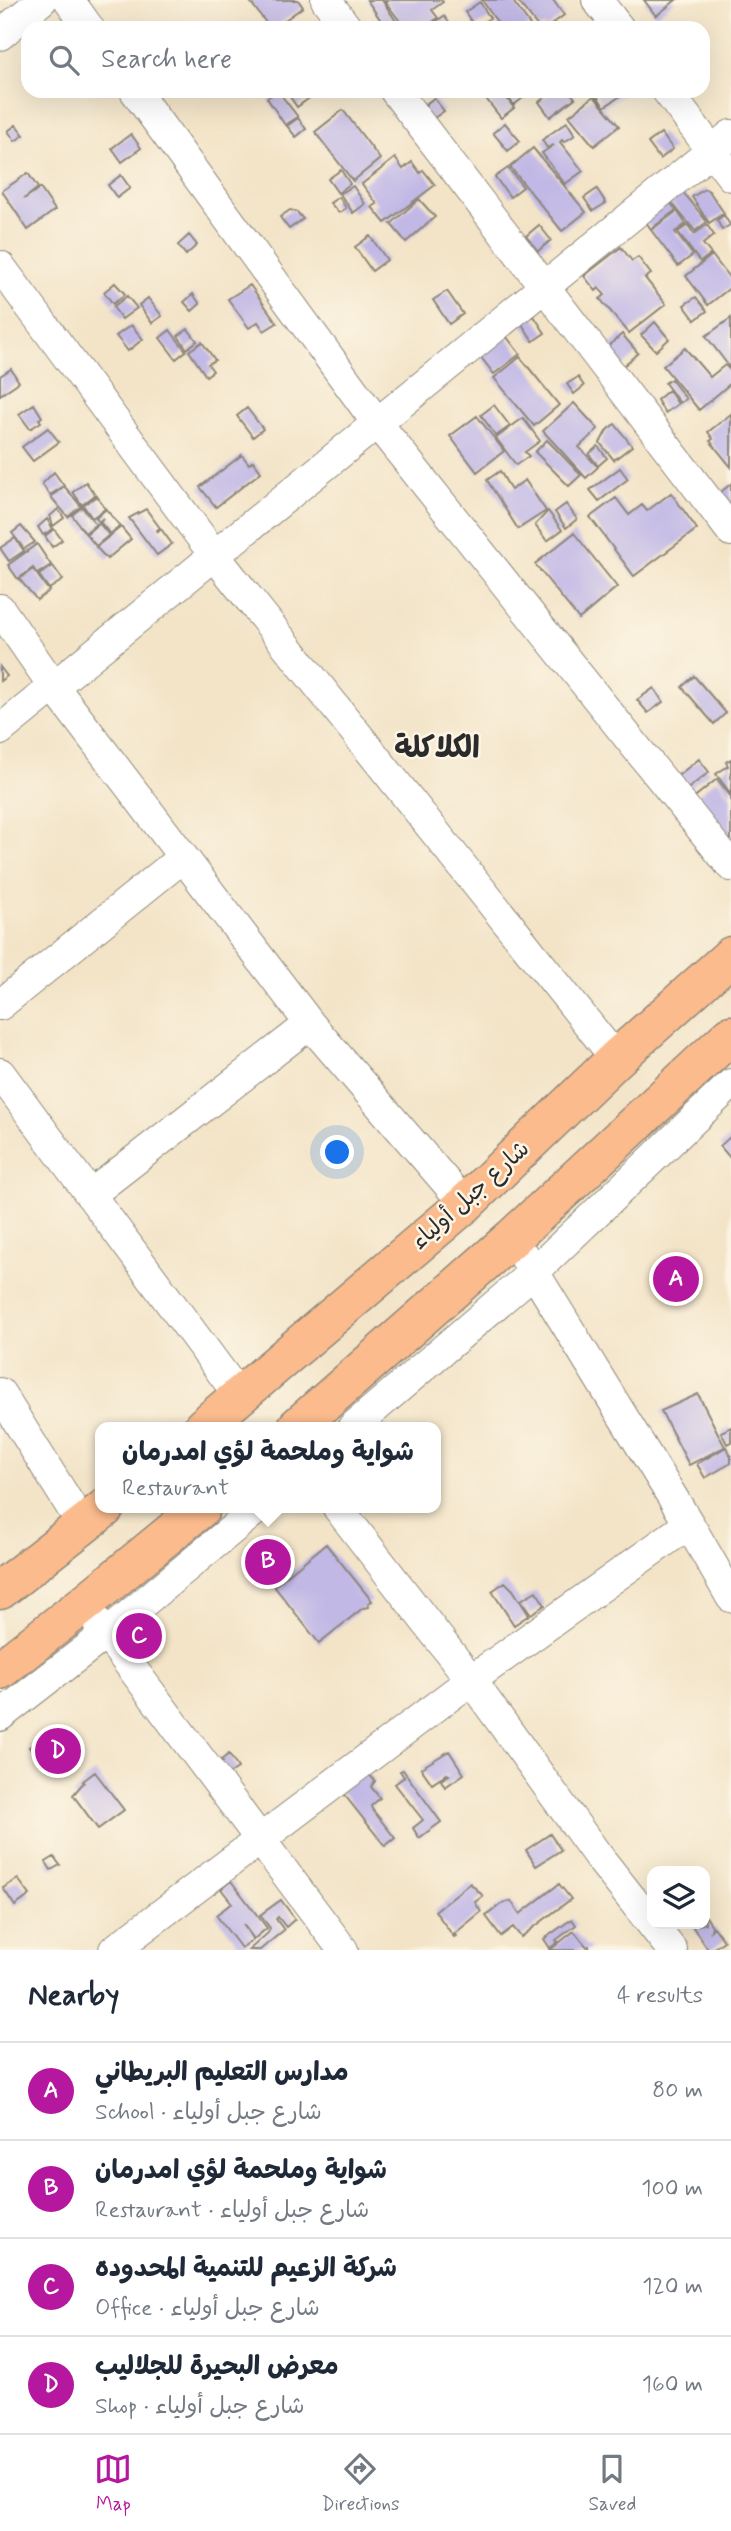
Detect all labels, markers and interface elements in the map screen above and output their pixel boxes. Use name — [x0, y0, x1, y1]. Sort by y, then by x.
search box — [21, 21, 710, 98]
icon: search — [45, 41, 83, 79]
text: Search here — [101, 43, 232, 77]
district label: الكلاكلة — [394, 729, 480, 768]
street label: شارع جبل أولياء — [405, 1134, 537, 1257]
your location — [320, 1135, 354, 1169]
pin: A — [653, 1253, 699, 1305]
popup — [95, 1422, 441, 1513]
text: شواية وملحمة لؤي امدرمان — [122, 1436, 414, 1470]
text: Restaurant — [122, 1474, 229, 1504]
pin: B — [245, 1536, 291, 1588]
pin: C — [116, 1610, 162, 1662]
pin: D — [35, 1725, 81, 1777]
map controls — [647, 1866, 710, 1929]
button: layers — [647, 1866, 710, 1929]
text: Nearby — [28, 1976, 119, 2015]
text: 4 results — [617, 1981, 703, 2011]
text: مدارس التعليم البريطاني — [95, 2056, 349, 2090]
text: A — [43, 2076, 59, 2106]
text: 80 m — [652, 2076, 703, 2106]
text: School · شارع جبل أولياء — [95, 2098, 322, 2128]
text: شواية وملحمة لؤي امدرمان — [95, 2154, 387, 2188]
text: B — [44, 2174, 58, 2204]
text: 100 m — [641, 2174, 703, 2204]
text: Restaurant · شارع جبل أولياء — [95, 2196, 369, 2226]
text: شركة الزعيم للتنمية المحدوده — [95, 2252, 397, 2286]
text: C — [43, 2272, 59, 2302]
text: 120 m — [642, 2272, 703, 2302]
text: Office · شارع جبل أولياء — [95, 2294, 320, 2324]
text: معرض البحيرة للجلاليب — [95, 2350, 339, 2384]
text: D — [43, 2370, 59, 2400]
text: 160 m — [642, 2370, 703, 2400]
text: Shop · شارع جبل أولياء — [95, 2392, 305, 2422]
tab: Map — [94, 2450, 132, 2517]
tab: Directions — [321, 2450, 400, 2517]
tab: Saved — [588, 2450, 636, 2517]

